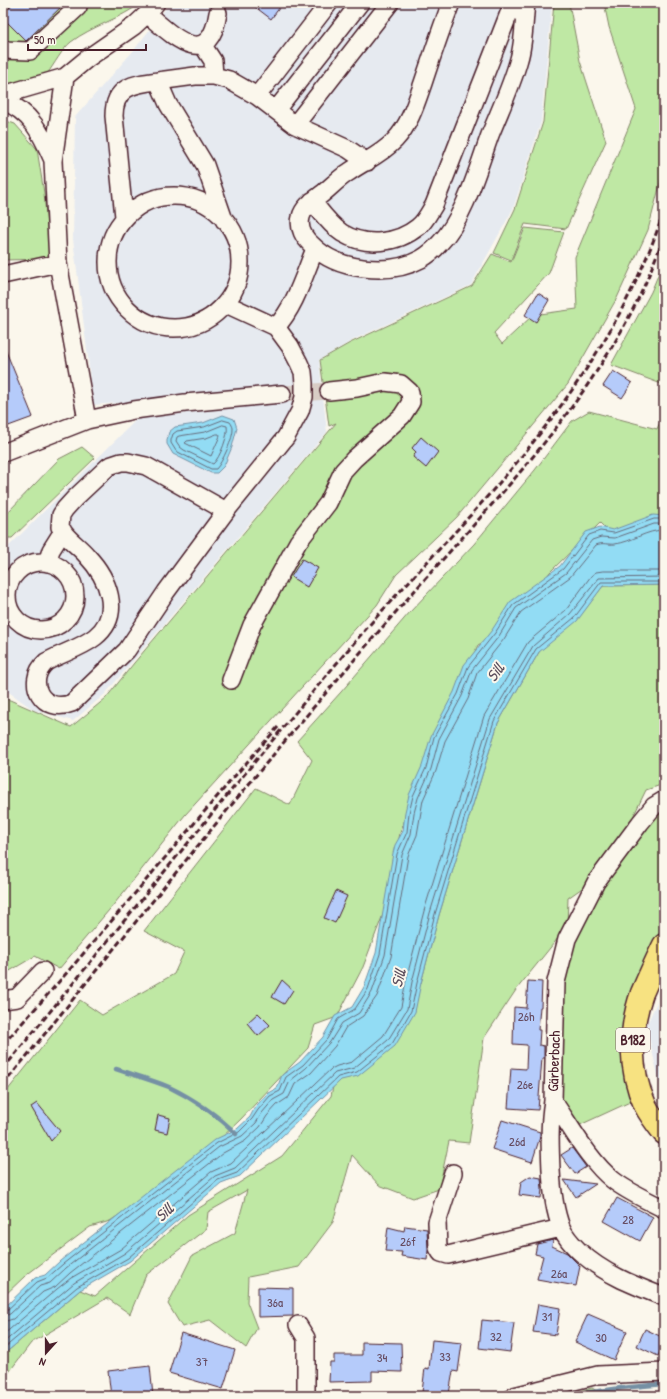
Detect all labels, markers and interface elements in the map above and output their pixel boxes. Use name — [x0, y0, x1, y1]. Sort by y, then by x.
scale bar — [28, 26, 146, 52]
text: 50 m — [34, 31, 55, 48]
water label: Sill — [481, 657, 510, 686]
water label: Sill — [385, 965, 411, 989]
house number: 26h — [518, 1007, 535, 1025]
road number: B182 — [616, 1028, 650, 1052]
street label: Gärberbach — [542, 1030, 565, 1092]
house number: 26e — [517, 1075, 533, 1093]
house number: 26d — [509, 1132, 525, 1150]
water label: Sill — [150, 1197, 179, 1226]
house number: 28 — [622, 1210, 634, 1228]
house number: 26f — [400, 1232, 416, 1250]
house number: 26a — [551, 1264, 567, 1282]
house number: 36a — [267, 1293, 283, 1311]
house number: 31 — [542, 1307, 553, 1325]
house number: 32 — [490, 1327, 502, 1345]
house number: 30 — [595, 1328, 607, 1346]
north arrow — [26, 1333, 66, 1373]
house number: 33 — [439, 1347, 451, 1365]
house number: 34 — [377, 1348, 387, 1366]
house number: 37 — [196, 1352, 208, 1370]
text: N — [37, 1355, 48, 1370]

